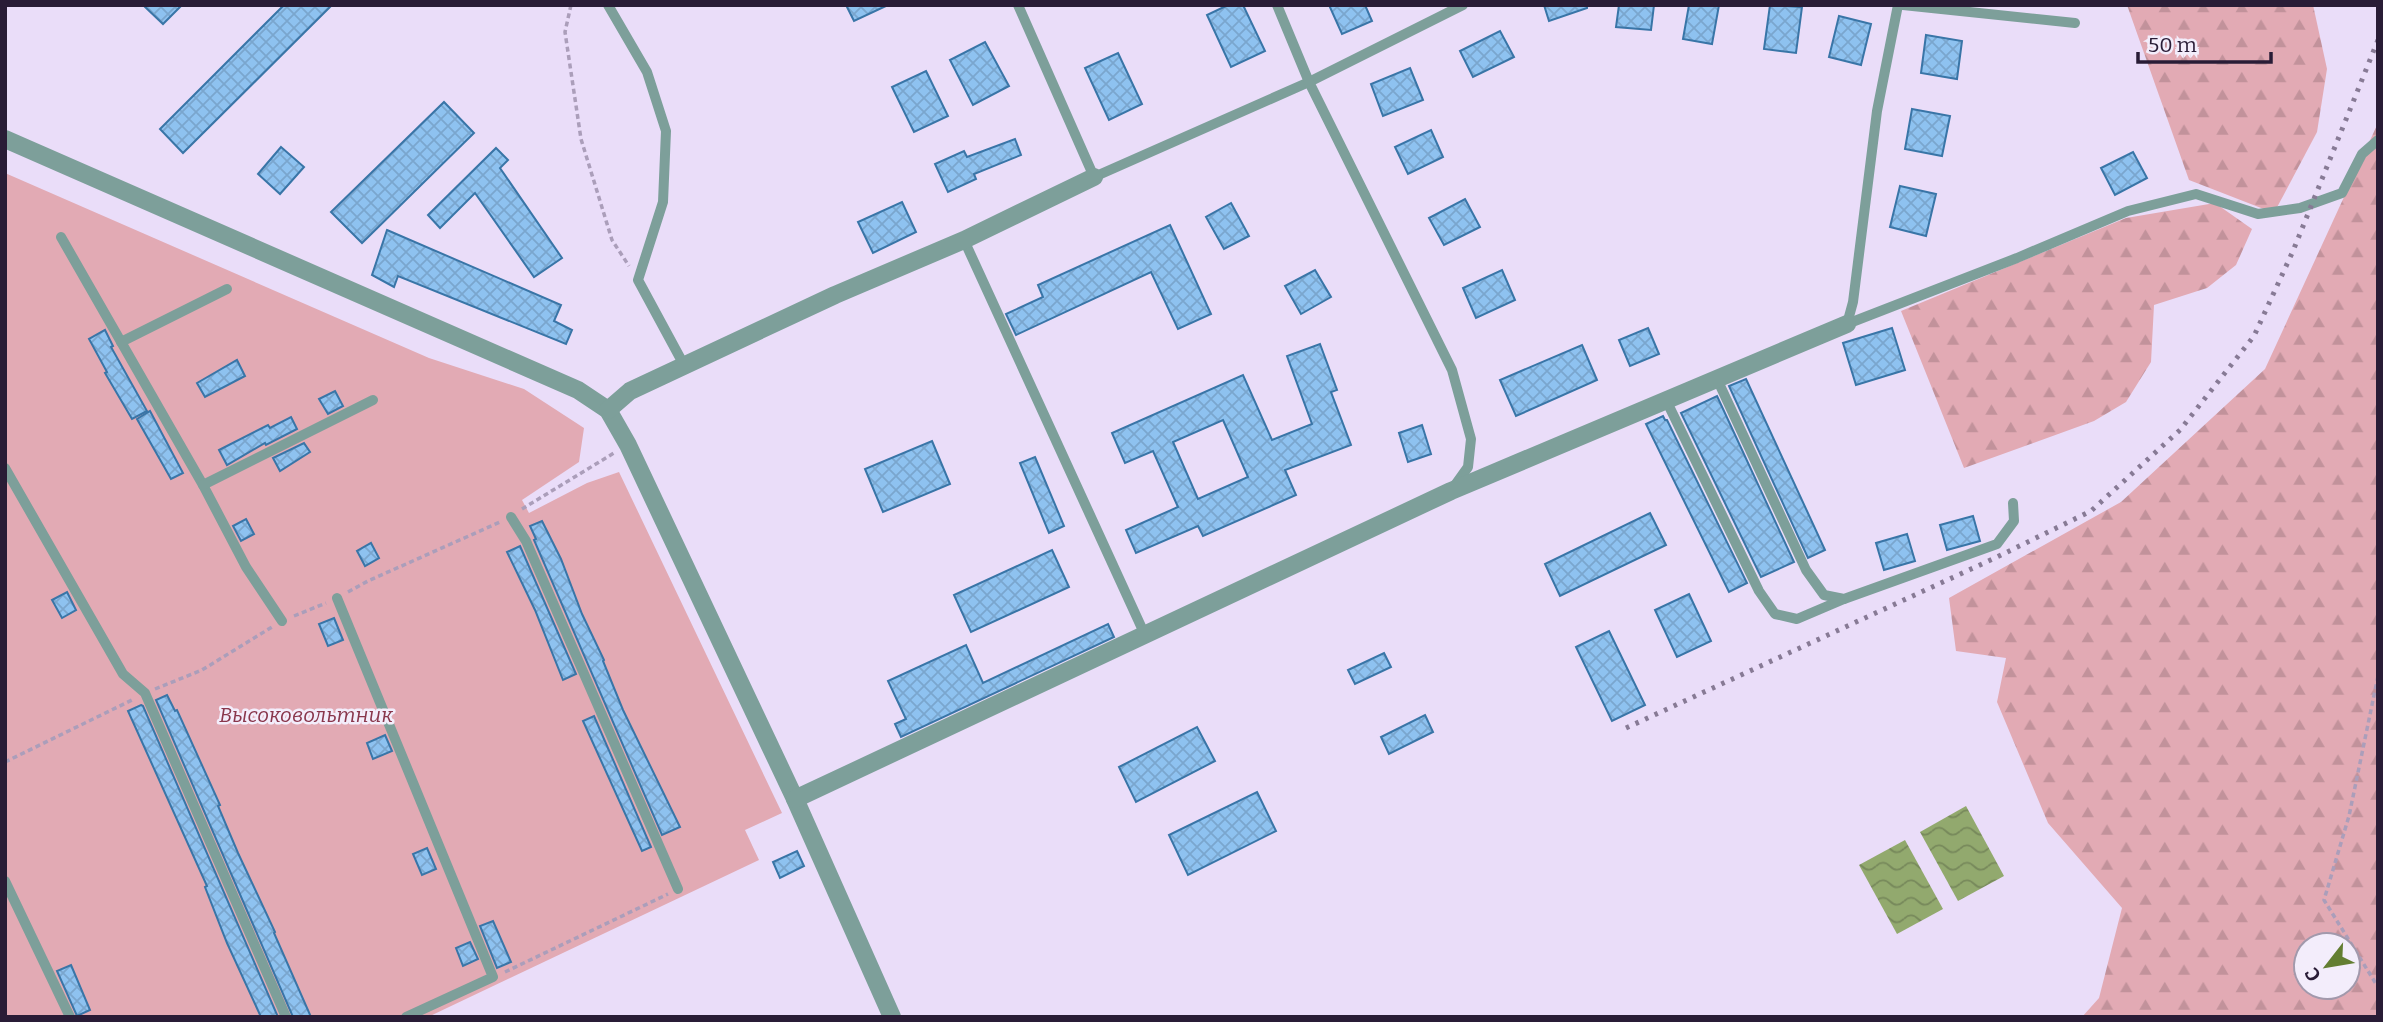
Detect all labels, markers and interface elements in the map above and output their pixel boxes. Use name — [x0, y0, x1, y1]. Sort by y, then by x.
scale bar — [2138, 21, 2271, 65]
text: 50 m — [2148, 32, 2197, 58]
park label: Высоковольтник — [219, 702, 393, 728]
north arrow — [2292, 931, 2362, 1001]
text: С — [2300, 963, 2326, 986]

